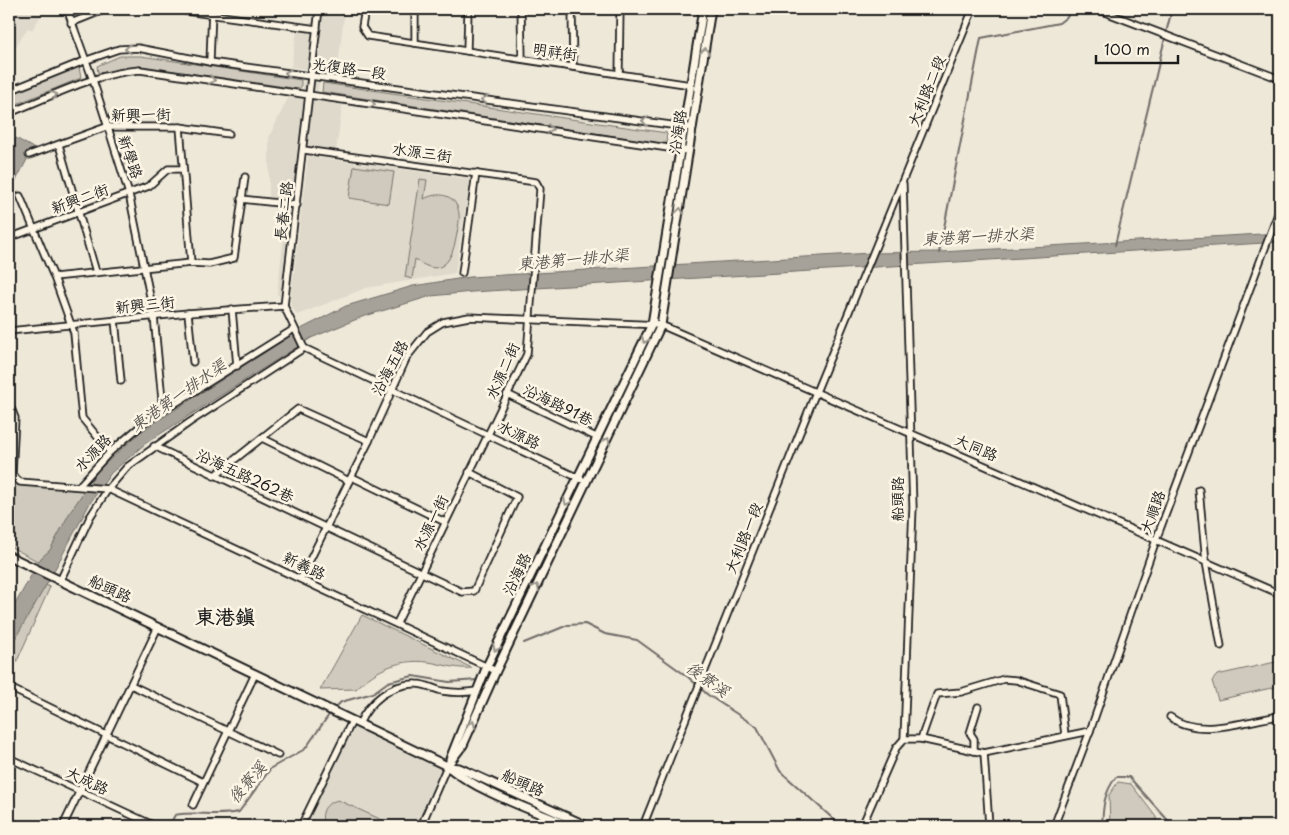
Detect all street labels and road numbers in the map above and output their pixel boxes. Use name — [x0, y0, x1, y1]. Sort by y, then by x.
street label: 明祥街 — [531, 36, 579, 65]
street label: 光復路一段 — [310, 51, 388, 84]
street label: 大利路二段 — [901, 51, 950, 130]
street label: 新興一街 — [111, 101, 171, 126]
street label: 沿海路 — [662, 108, 691, 156]
street label: 新學路 — [113, 131, 150, 182]
street label: 水源三街 — [391, 136, 454, 167]
street label: 新興二街 — [47, 177, 112, 219]
street label: 長春二路 — [267, 180, 298, 242]
street label: 新興三街 — [114, 289, 176, 318]
street label: 沿海五路 — [364, 335, 413, 399]
street label: 水源二街 — [479, 338, 524, 402]
street label: 沿海路91巷 — [520, 377, 598, 431]
street label: 水源路 — [494, 413, 545, 454]
street label: 大同路 — [951, 427, 1002, 466]
street label: 水源路 — [68, 428, 116, 476]
street label: 沿海五路262巷 — [193, 442, 298, 507]
street label: 船頭路 — [885, 476, 908, 522]
street label: 大順路 — [1133, 486, 1170, 537]
street label: 水源一街 — [406, 490, 453, 554]
street label: 大利路一段 — [718, 498, 767, 577]
street label: 新義路 — [279, 545, 330, 585]
street label: 沿海路 — [495, 548, 536, 599]
street label: 船頭路 — [85, 568, 136, 608]
street label: 大成路 — [62, 760, 113, 800]
street label: 船頭路 — [498, 762, 549, 801]

